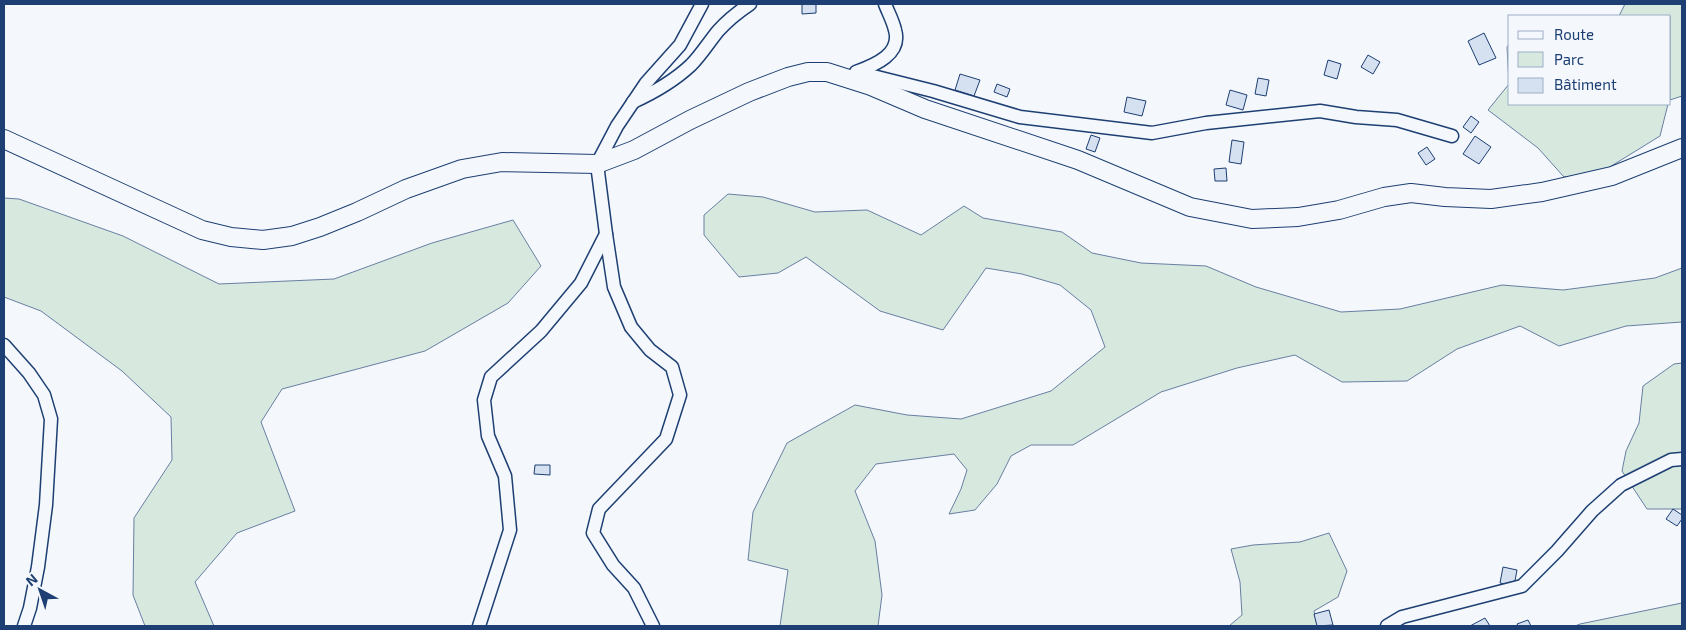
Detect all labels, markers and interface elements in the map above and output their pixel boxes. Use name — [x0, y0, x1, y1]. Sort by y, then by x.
legend — [1508, 15, 1671, 105]
text: Route — [1554, 25, 1594, 43]
text: Parc — [1554, 50, 1584, 68]
text: Bâtiment — [1554, 75, 1617, 93]
north arrow — [15, 565, 65, 615]
text: N — [22, 570, 41, 589]

